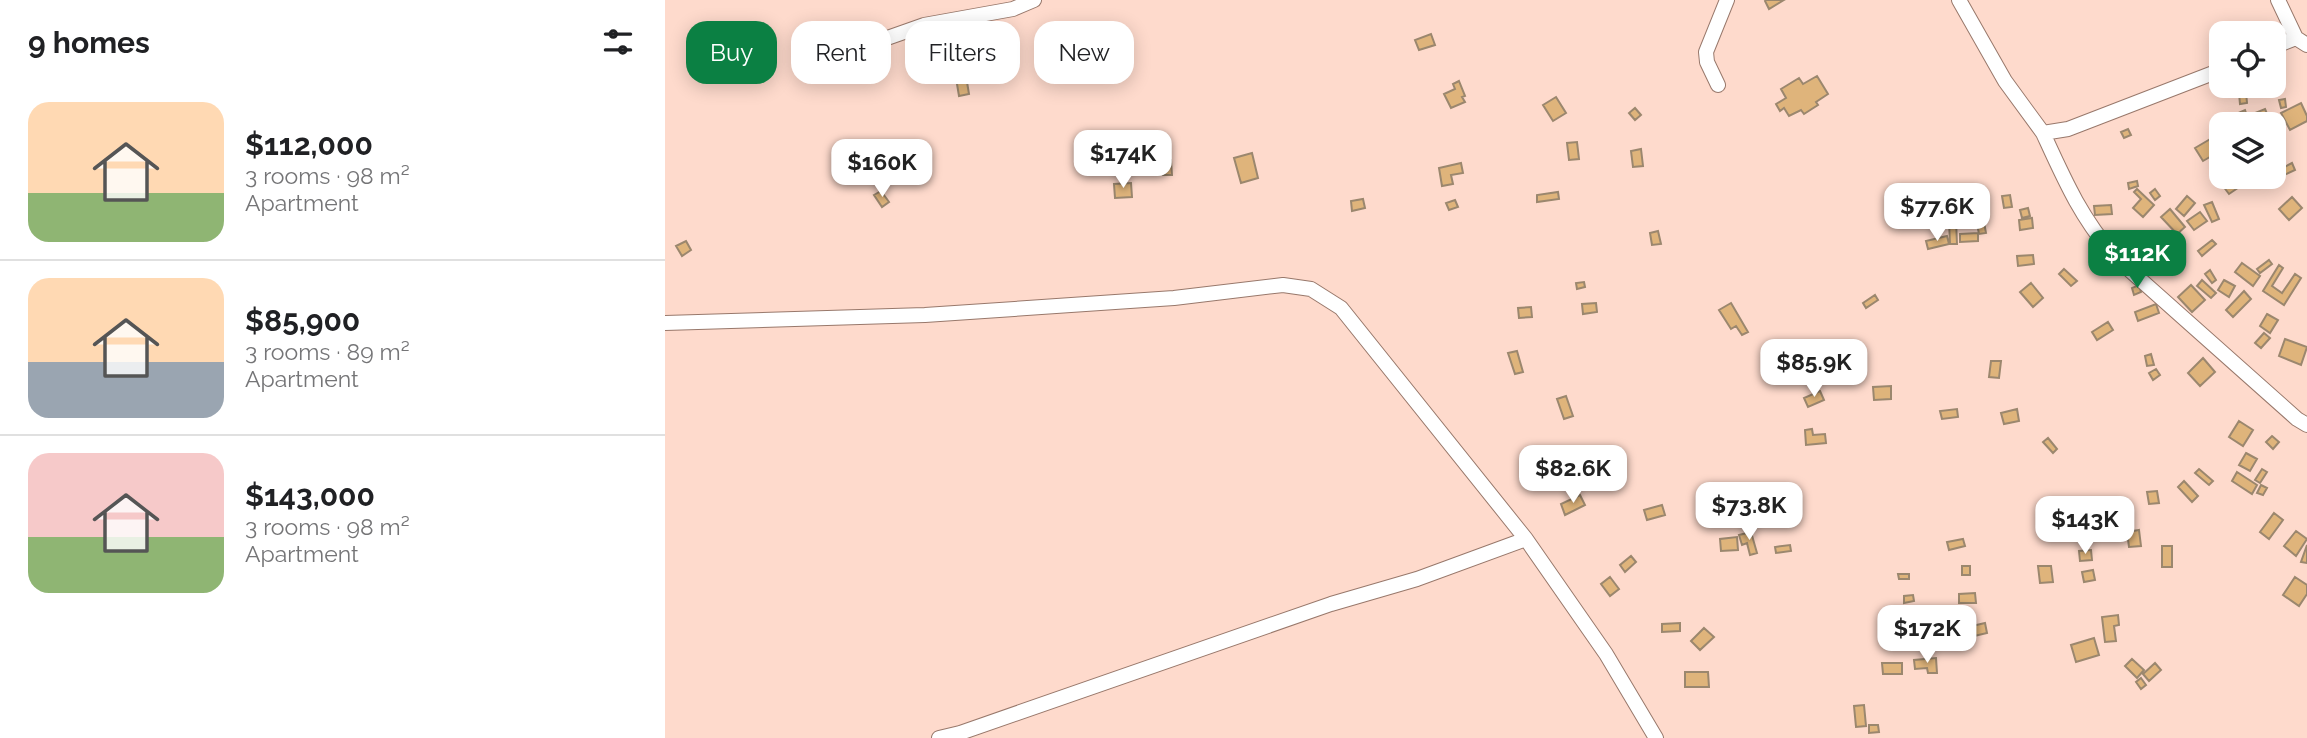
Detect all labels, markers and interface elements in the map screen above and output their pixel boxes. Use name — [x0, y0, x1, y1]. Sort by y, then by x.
chip: Buy — [686, 21, 777, 84]
chip: Rent — [791, 21, 891, 84]
chip: Filters — [905, 21, 1020, 84]
chip: New — [1034, 21, 1134, 84]
map controls — [2209, 21, 2286, 189]
button: locate — [2209, 21, 2286, 98]
icon: filters — [599, 23, 637, 61]
text: 9 homes — [28, 25, 150, 60]
button: layers — [2209, 112, 2286, 189]
text: $112,000 — [245, 127, 373, 162]
icon: home — [84, 130, 168, 214]
pin: $174K — [1074, 130, 1172, 190]
text: $174K — [1090, 139, 1156, 166]
pin: $160K — [833, 140, 931, 199]
text: $160K — [847, 148, 917, 175]
text: 3 rooms · 98 m² — [245, 162, 410, 189]
pin: $77.6K — [1880, 184, 1994, 243]
text: Apartment — [245, 189, 359, 216]
text: $77.6K — [1900, 192, 1974, 219]
pin: $112K — [2088, 230, 2186, 290]
text: $112K — [2104, 239, 2170, 266]
text: $85,900 — [245, 303, 360, 338]
icon: home — [84, 306, 168, 390]
text: 3 rooms · 89 m² — [245, 338, 410, 365]
pin: $85.9K — [1757, 340, 1871, 399]
text: $85.9K — [1776, 348, 1852, 375]
text: Apartment — [245, 365, 359, 392]
pin: $82.6K — [1516, 446, 1630, 505]
text: $82.6K — [1535, 454, 1611, 481]
text: $143,000 — [245, 478, 375, 513]
icon: home — [84, 481, 168, 565]
pin: $73.8K — [1692, 482, 1806, 542]
text: $73.8K — [1712, 491, 1786, 518]
pin: $143K — [2036, 496, 2134, 556]
text: $143K — [2051, 505, 2119, 532]
text: 3 rooms · 98 m² — [245, 513, 410, 540]
text: Apartment — [245, 540, 359, 567]
pin: $172K — [1878, 606, 1976, 665]
text: $172K — [1893, 614, 1961, 641]

